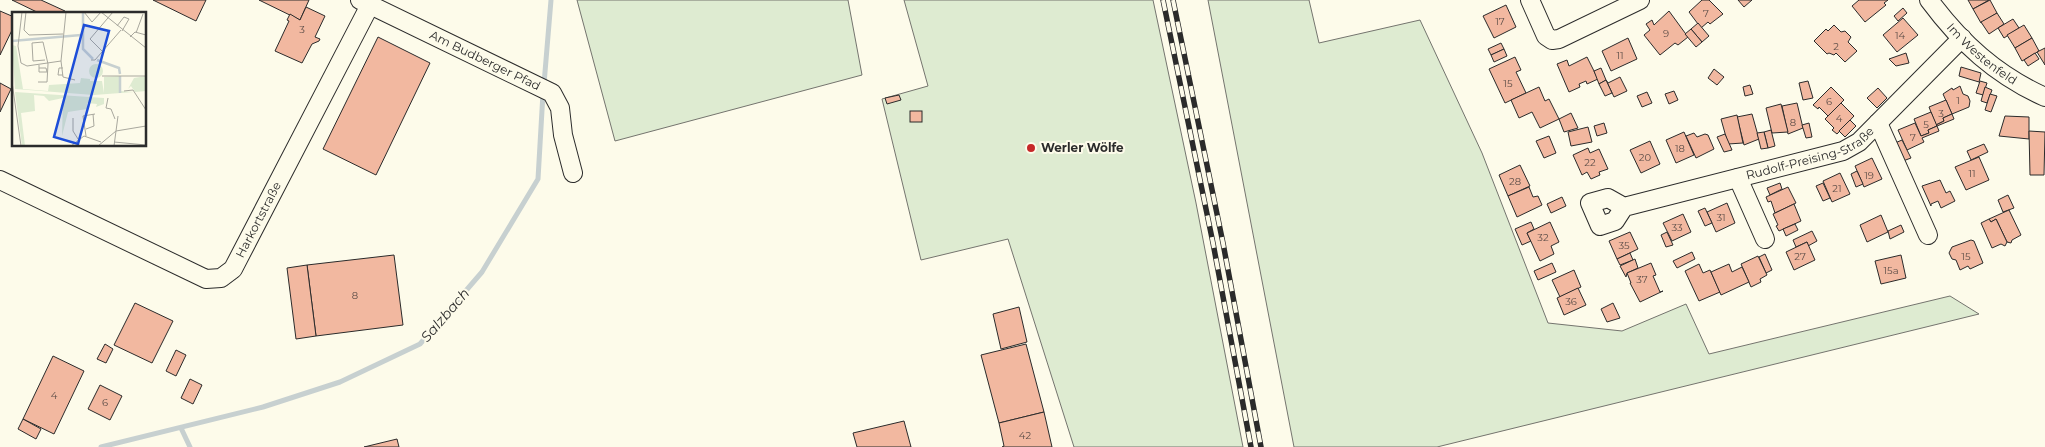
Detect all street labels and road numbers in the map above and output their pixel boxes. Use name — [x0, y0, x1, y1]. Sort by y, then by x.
street label: Im Westenfeld — [1944, 20, 2020, 88]
street label: Am Budberger Pfad — [428, 27, 543, 93]
street label: Rudolf-Preising-Straße — [1744, 123, 1877, 183]
street label: Harkortstraße — [232, 179, 284, 260]

